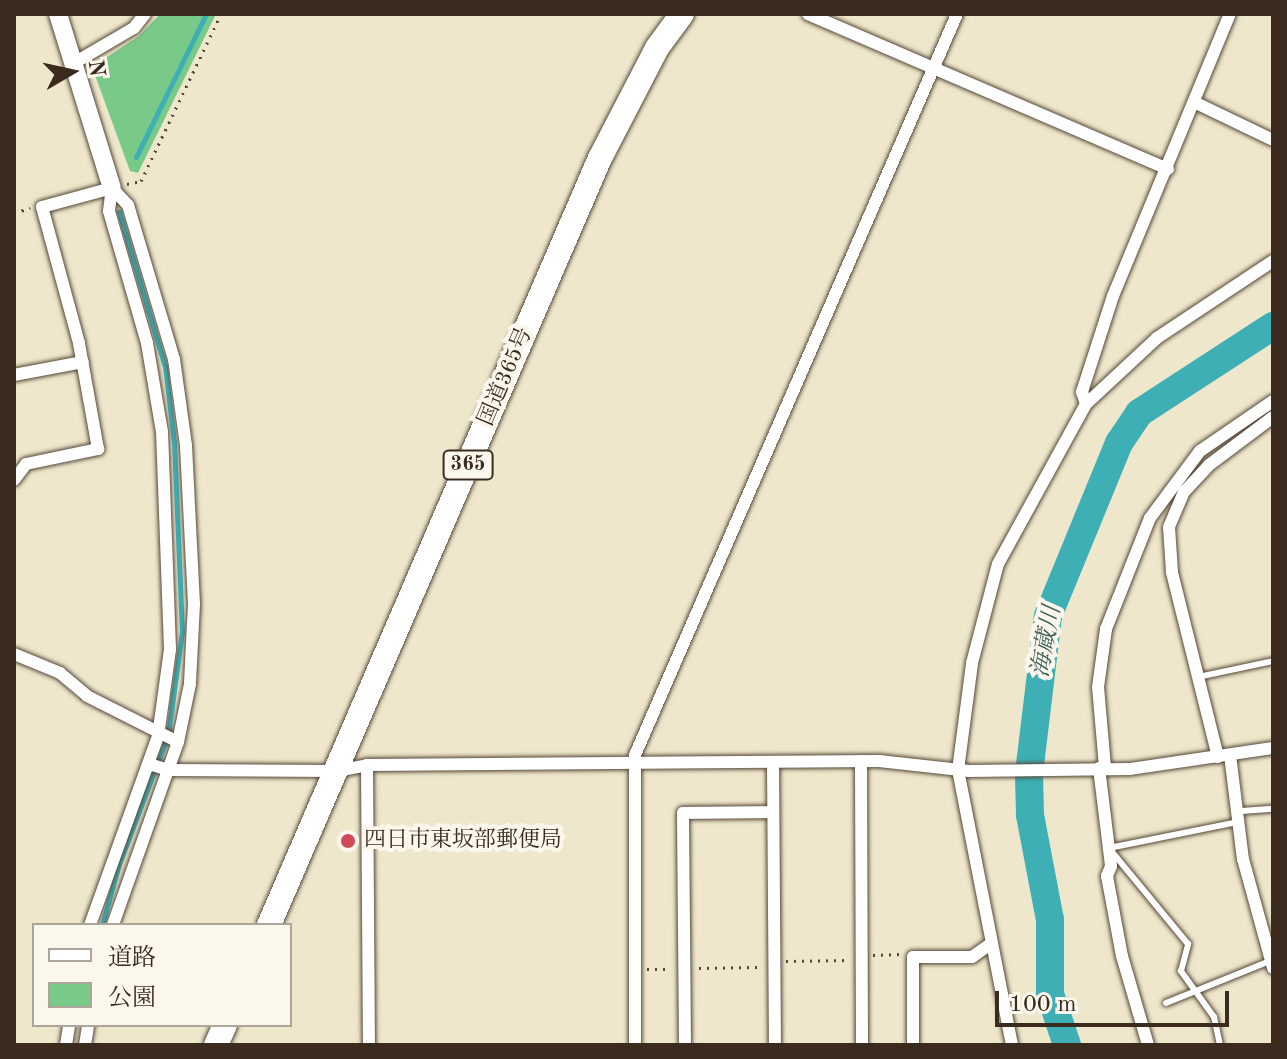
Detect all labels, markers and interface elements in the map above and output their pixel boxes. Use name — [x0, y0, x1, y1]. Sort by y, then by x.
north arrow — [32, 32, 112, 112]
text: N — [84, 58, 108, 78]
street label: 国道365号 — [473, 324, 539, 430]
road number: 365 — [442, 449, 494, 481]
water label: 海蔵川 — [1028, 604, 1068, 680]
place label: 四日市東坂部郵便局 — [364, 828, 562, 854]
marker: 四日市東坂部郵便局 — [339, 832, 357, 850]
legend — [32, 923, 292, 1027]
text: 道路 — [108, 947, 156, 971]
scale bar — [999, 975, 1233, 1025]
text: 公園 — [108, 987, 156, 1011]
text: 100 m — [1009, 993, 1077, 1017]

